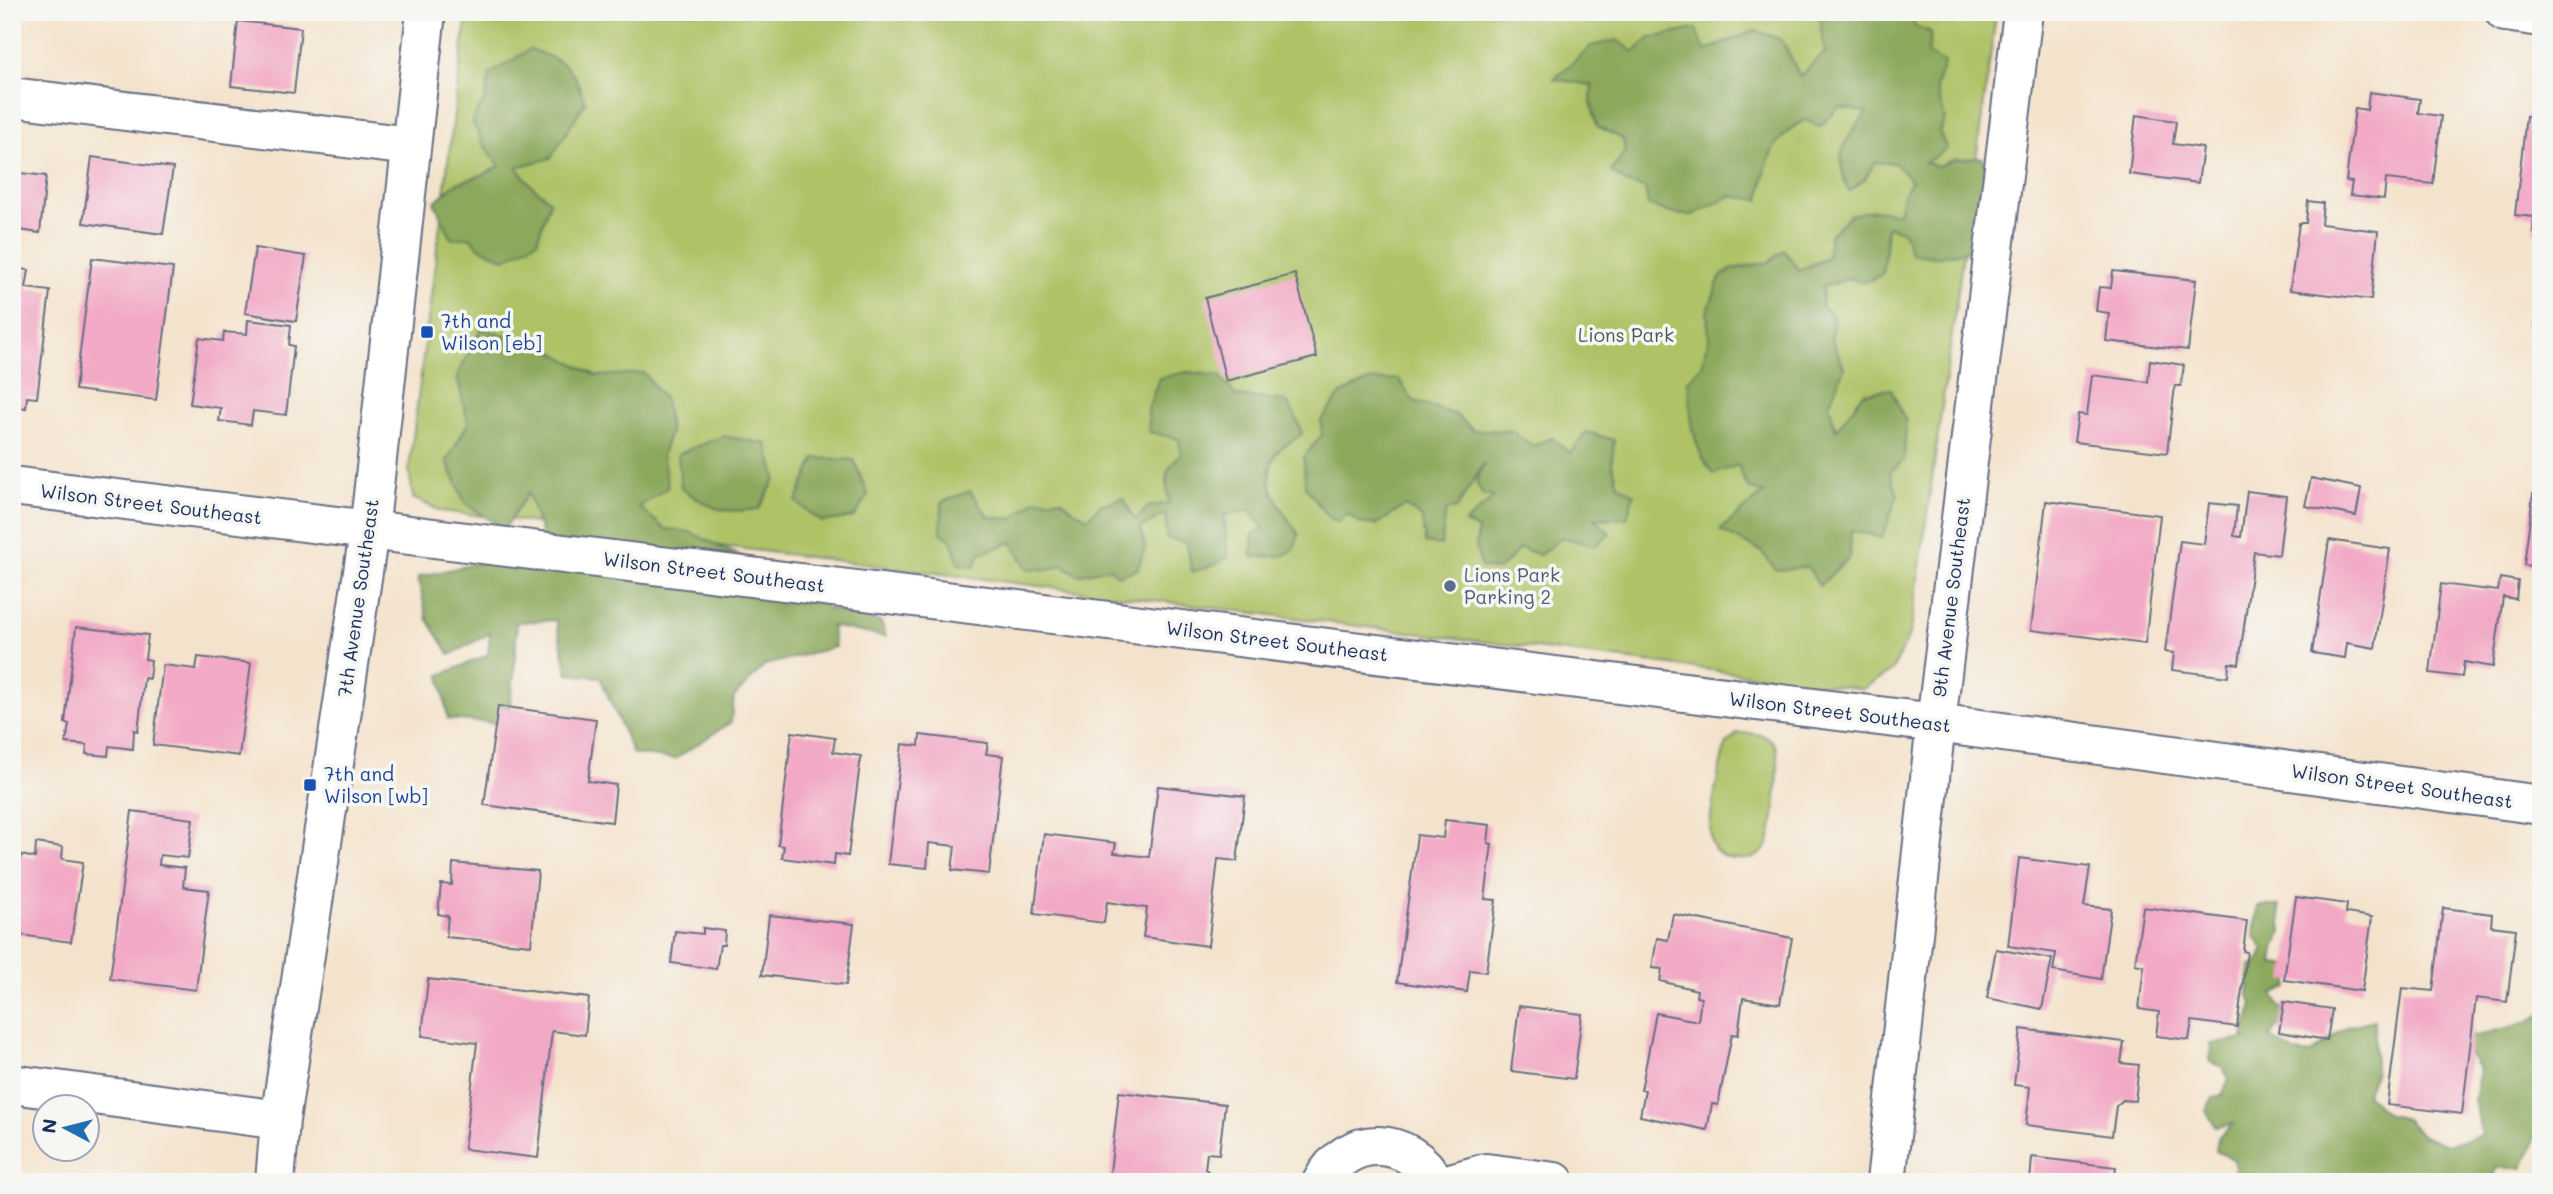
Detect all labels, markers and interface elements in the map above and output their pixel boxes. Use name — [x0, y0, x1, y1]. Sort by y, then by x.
place label: 7th and Wilson [eb] — [441, 308, 542, 355]
park label: Lions Park — [1578, 322, 1674, 347]
marker: 7th and Wilson [eb] — [419, 324, 435, 340]
street label: Wilson Street Southeast — [39, 477, 264, 530]
street label: 9th Avenue Southeast — [1926, 496, 1975, 698]
street label: 7th Avenue Southeast — [331, 497, 384, 699]
street label: Wilson Street Southeast — [602, 545, 827, 598]
place label: Lions Park Parking 2 — [1464, 562, 1560, 609]
marker: Lions Park Parking 2 — [1442, 578, 1458, 594]
street label: Wilson Street Southeast — [1165, 614, 1390, 667]
street label: Wilson Street Southeast — [1728, 685, 1953, 738]
street label: Wilson Street Southeast — [2290, 758, 2515, 813]
place label: 7th and Wilson [wb] — [324, 761, 428, 808]
marker: 7th and Wilson [wb] — [302, 777, 318, 793]
north arrow — [32, 1092, 102, 1162]
text: N — [35, 1117, 62, 1135]

